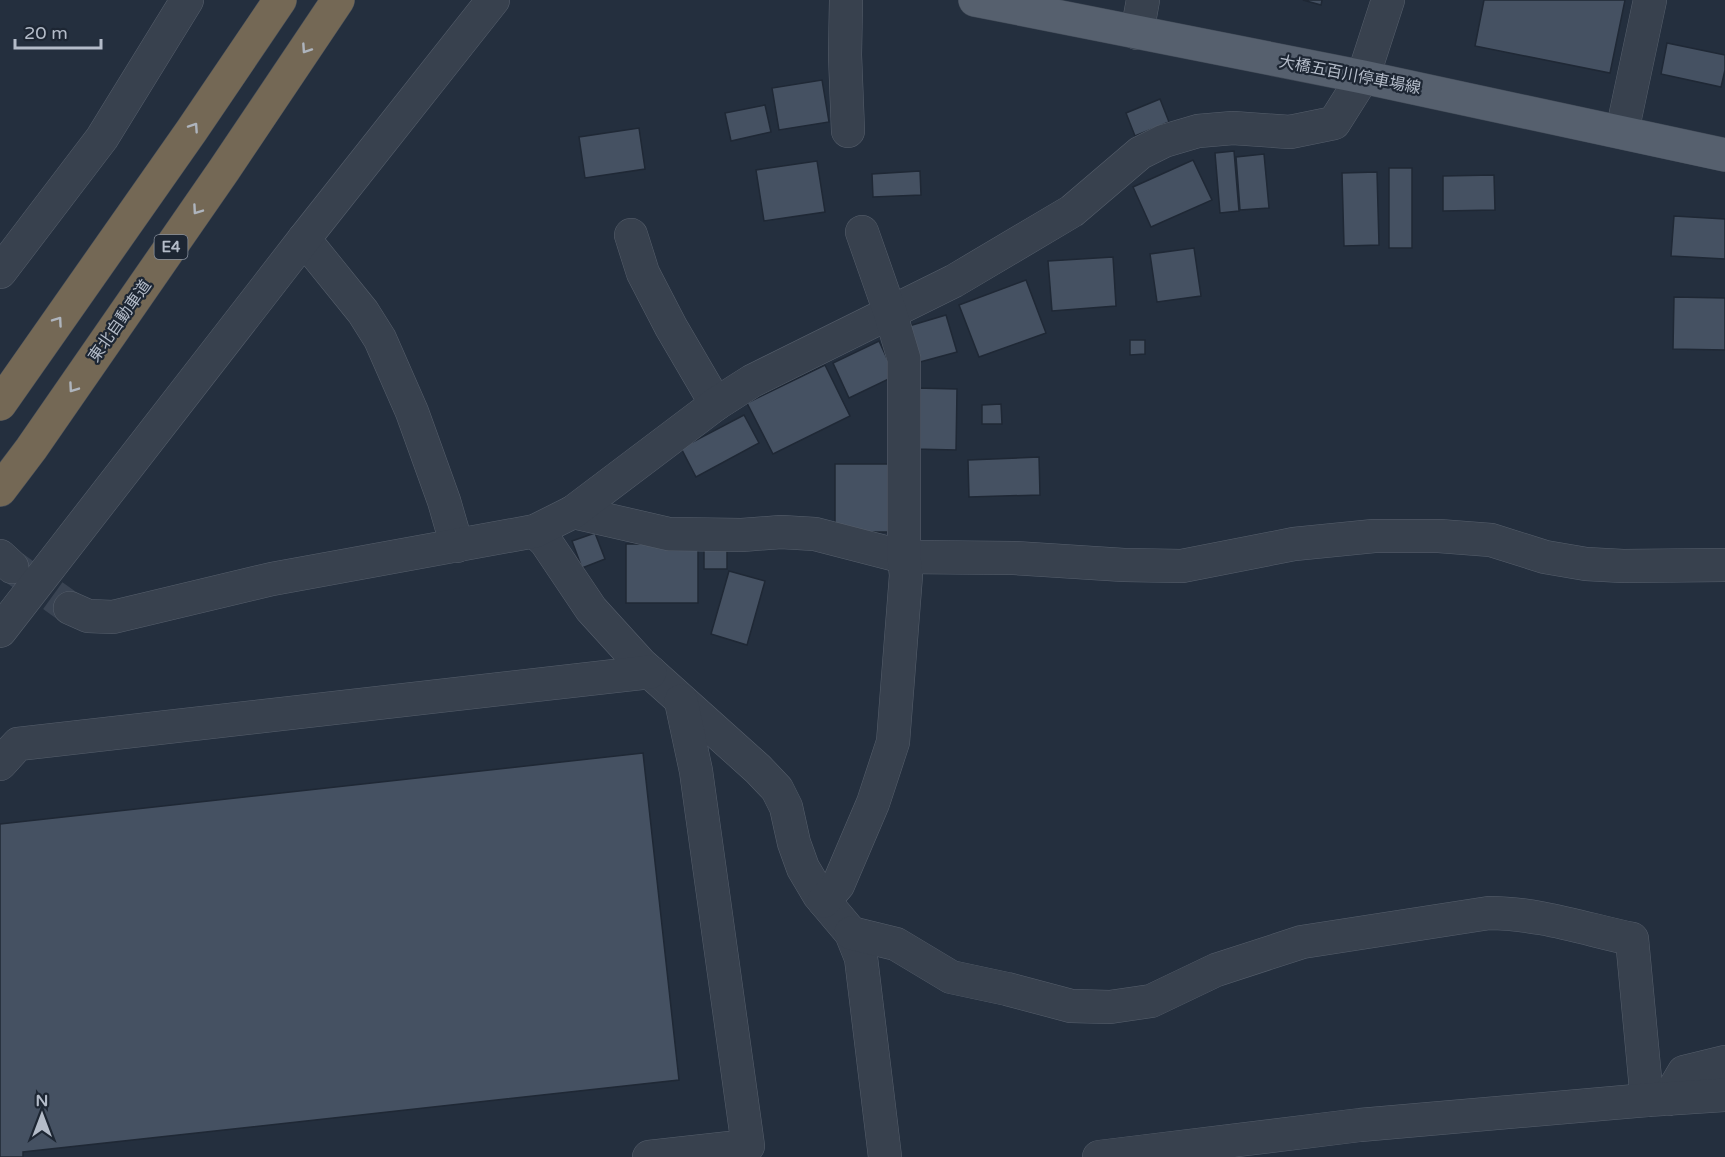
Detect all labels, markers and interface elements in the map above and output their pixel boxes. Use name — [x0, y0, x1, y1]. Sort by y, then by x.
scale bar — [15, 12, 100, 50]
text: 20 m — [24, 22, 68, 44]
one-way arrow — [302, 42, 313, 53]
street label: 大橋五百川停車場線 — [1277, 51, 1423, 99]
one-way arrow — [187, 123, 198, 134]
one-way arrow — [193, 204, 204, 215]
road number: E4 — [154, 235, 188, 259]
street label: 東北自動車道 — [84, 276, 156, 366]
one-way arrow — [51, 317, 62, 328]
one-way arrow — [69, 381, 80, 392]
north arrow — [12, 1085, 72, 1145]
text: N — [36, 1091, 48, 1111]

